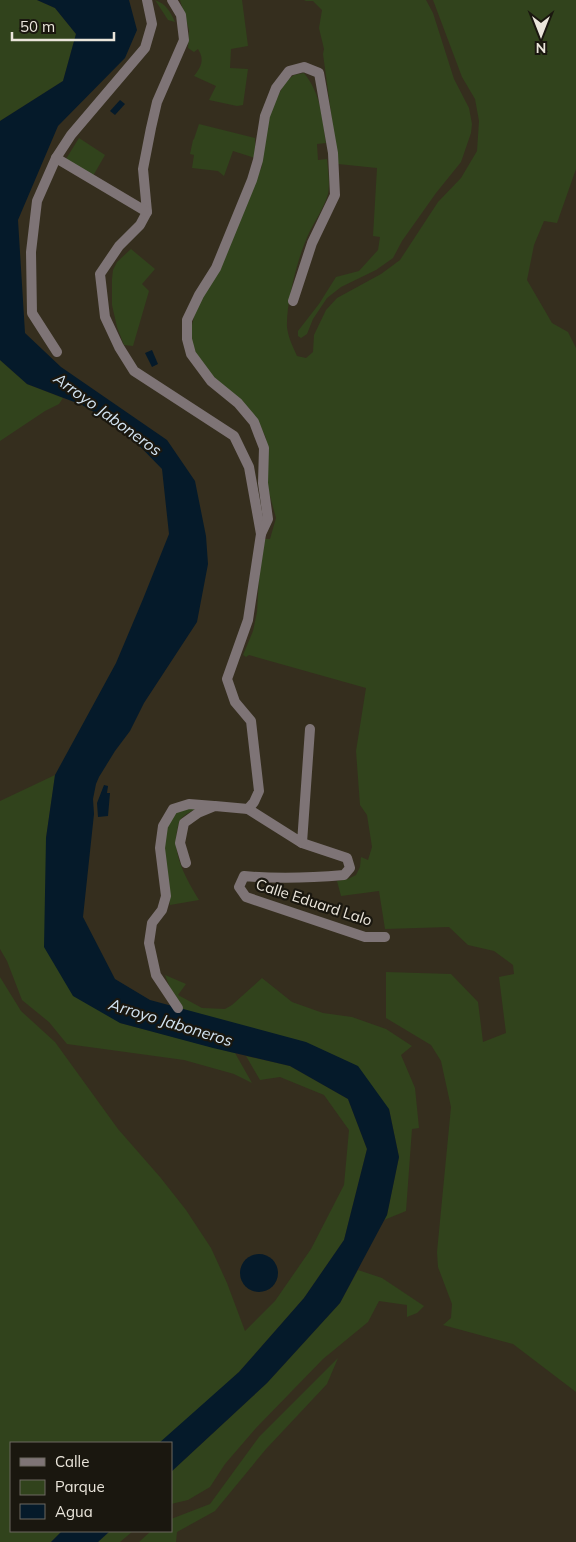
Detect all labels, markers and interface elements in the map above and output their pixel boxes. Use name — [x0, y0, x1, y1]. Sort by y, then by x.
scale bar — [12, 10, 115, 42]
north arrow — [516, 10, 566, 60]
text: 50 m — [20, 17, 55, 36]
text: N — [536, 39, 546, 57]
water label: Arroyo Jaboneros — [49, 368, 166, 460]
street label: Calle Eduard Lalo — [253, 874, 375, 930]
water label: Arroyo Jaboneros — [106, 993, 235, 1050]
legend — [10, 1442, 172, 1532]
text: Calle — [55, 1452, 89, 1471]
text: Parque — [55, 1477, 105, 1496]
text: Agua — [55, 1502, 93, 1521]

